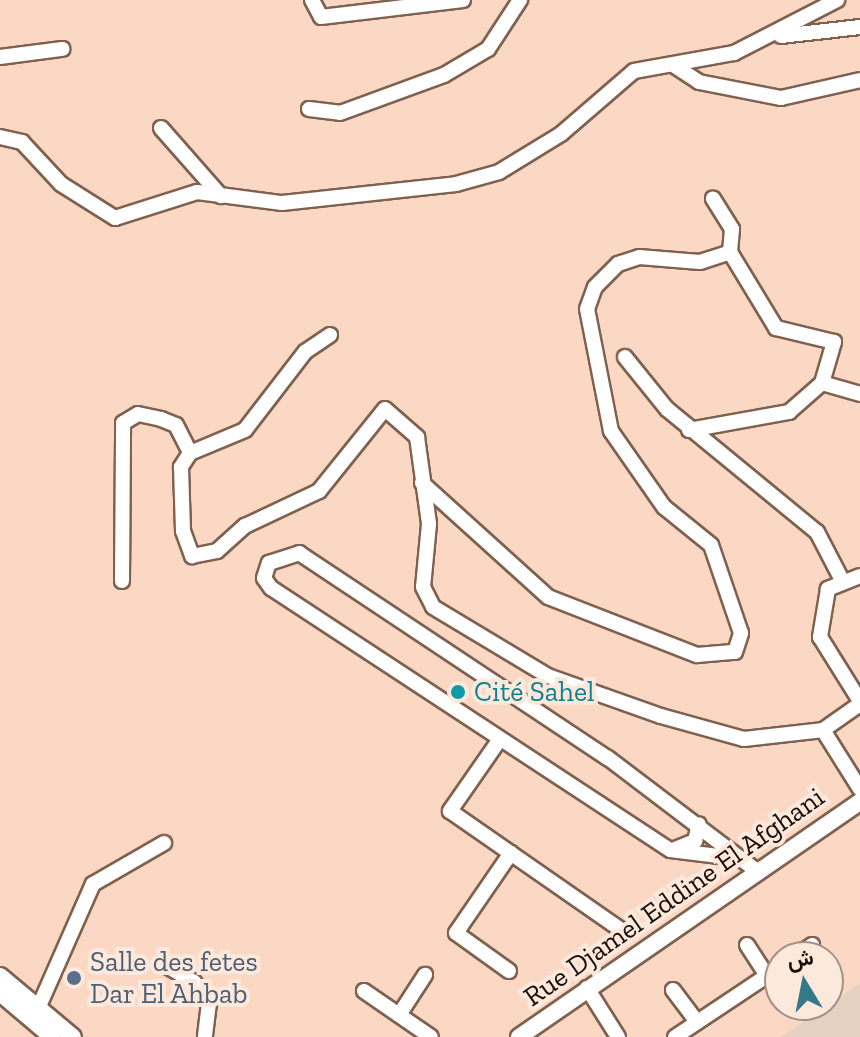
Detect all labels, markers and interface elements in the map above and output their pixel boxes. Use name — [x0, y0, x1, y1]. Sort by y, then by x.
place label: Cité Sahel — [474, 675, 595, 709]
marker: Cité Sahel — [449, 683, 467, 701]
street label: Rue Djamel Eddine El Afghani — [517, 780, 831, 1014]
north arrow — [764, 941, 844, 1021]
text: ش — [785, 943, 815, 974]
place label: Salle des fetes Dar El Ahbab — [90, 945, 258, 1011]
marker: Salle des fetes Dar El Ahbab — [65, 969, 83, 987]

